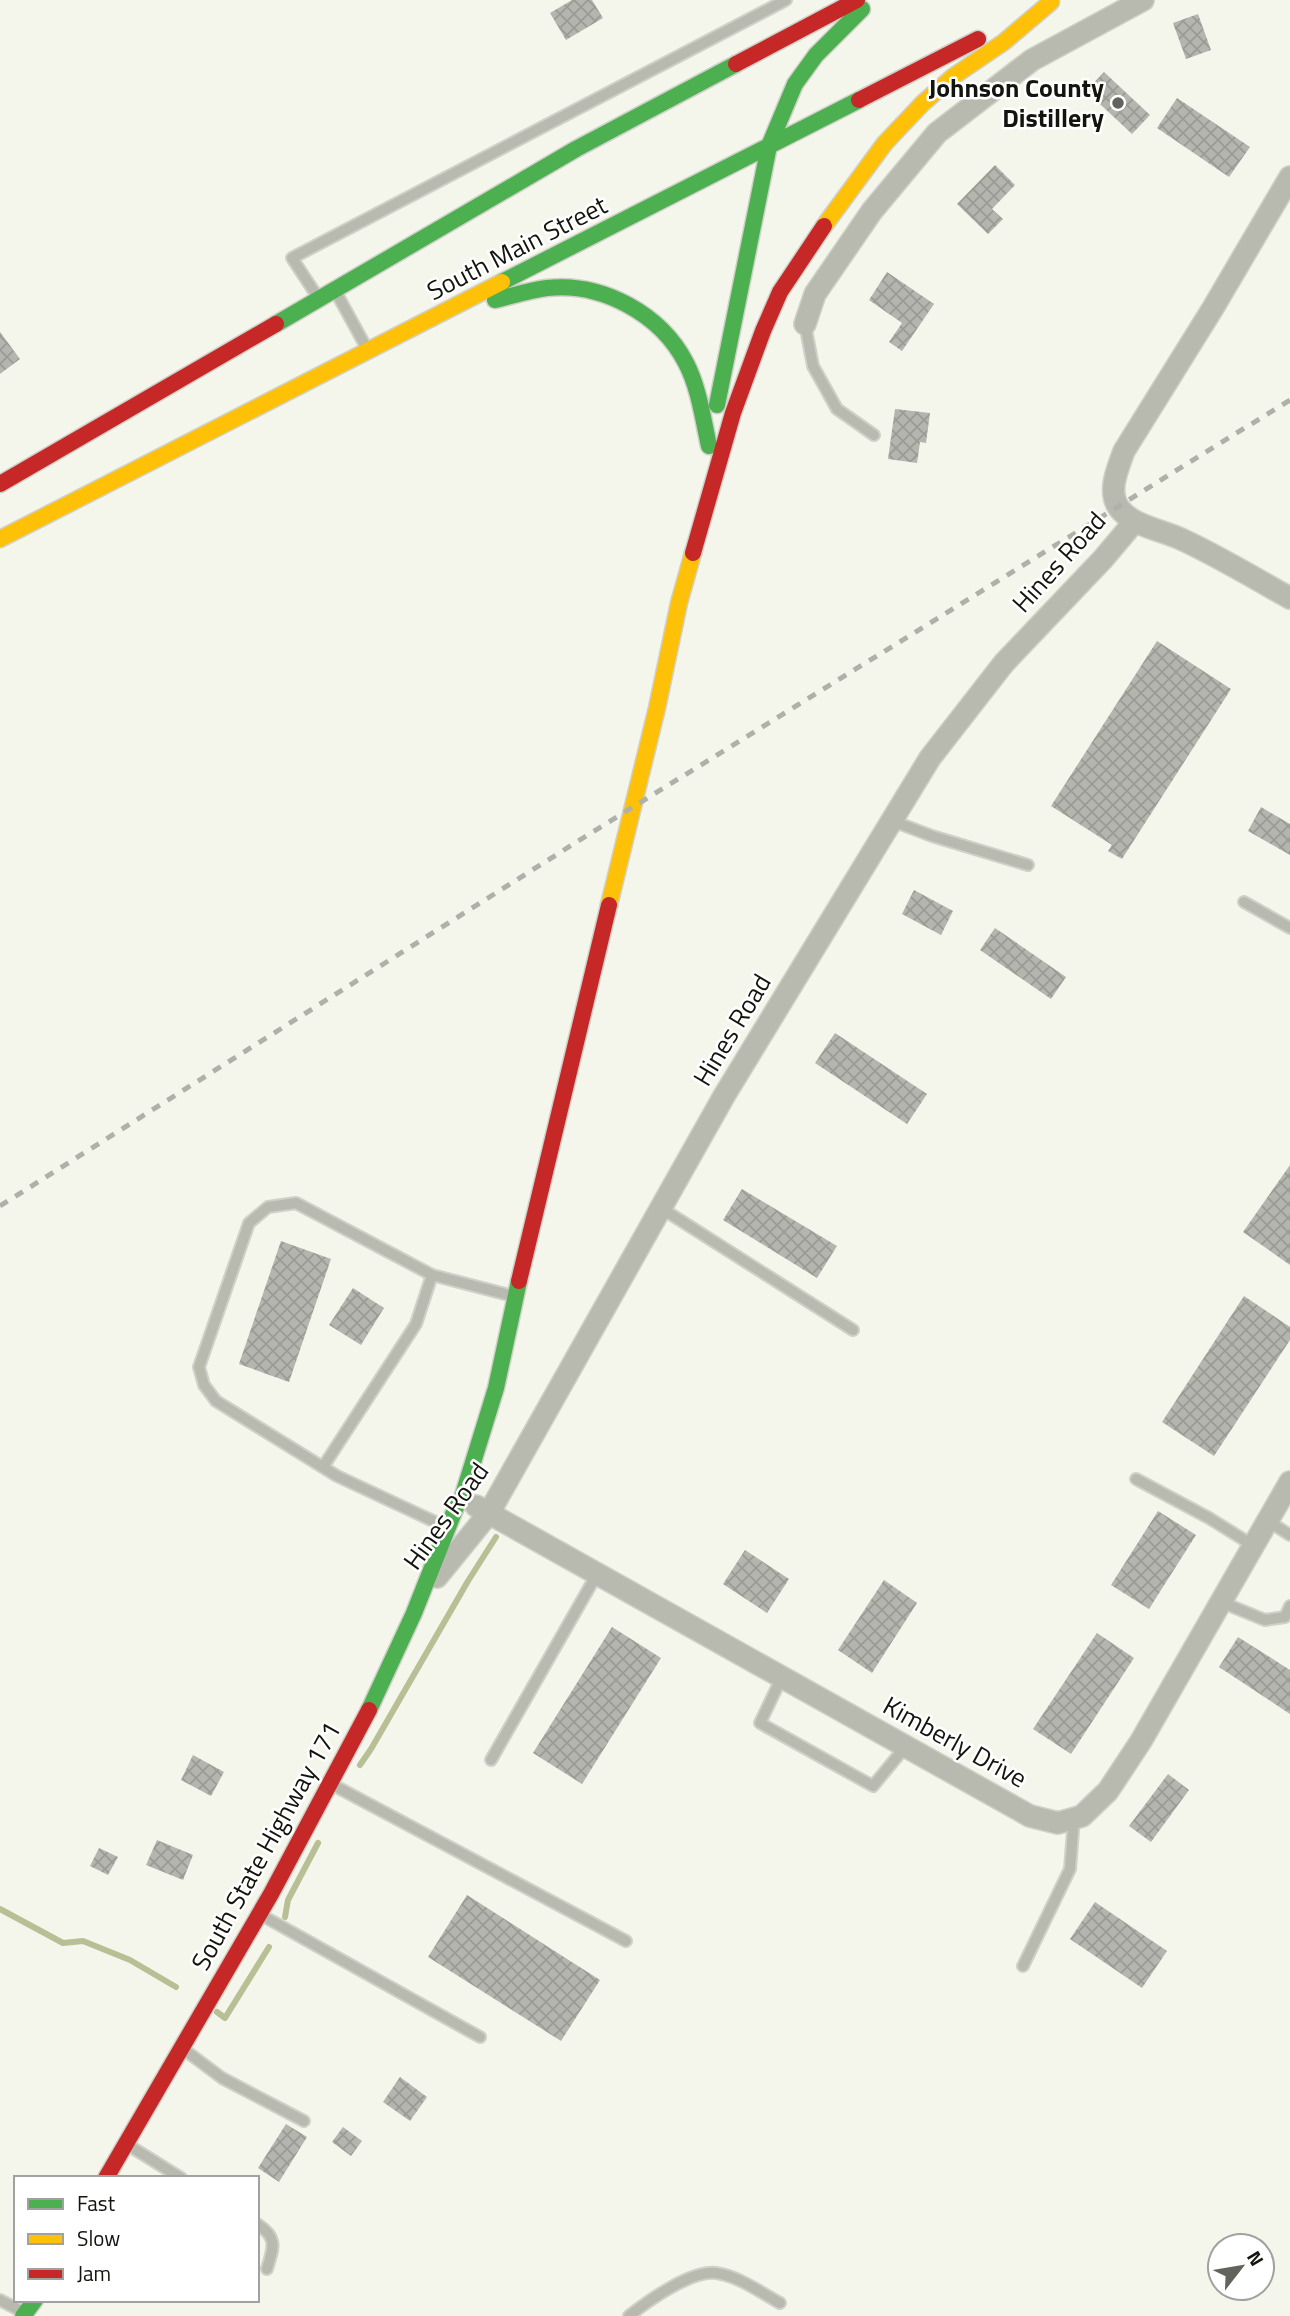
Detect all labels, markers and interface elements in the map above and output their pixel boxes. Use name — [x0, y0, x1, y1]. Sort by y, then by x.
place label: Johnson County Distillery — [929, 68, 1104, 137]
marker: Johnson County Distillery — [1110, 95, 1126, 111]
street label: South Main Street — [420, 185, 614, 310]
street label: Hines Road — [1003, 502, 1115, 621]
street label: Hines Road — [683, 966, 780, 1093]
street label: Hines Road — [393, 1454, 498, 1578]
street label: Kimberly Drive — [876, 1686, 1034, 1797]
street label: South State Highway 171 — [181, 1714, 350, 1977]
legend — [14, 2176, 259, 2302]
text: Fast — [77, 2187, 116, 2219]
text: Slow — [77, 2222, 120, 2254]
north arrow — [1206, 2232, 1276, 2302]
text: N — [1240, 2245, 1272, 2271]
text: Jam — [77, 2257, 111, 2289]

